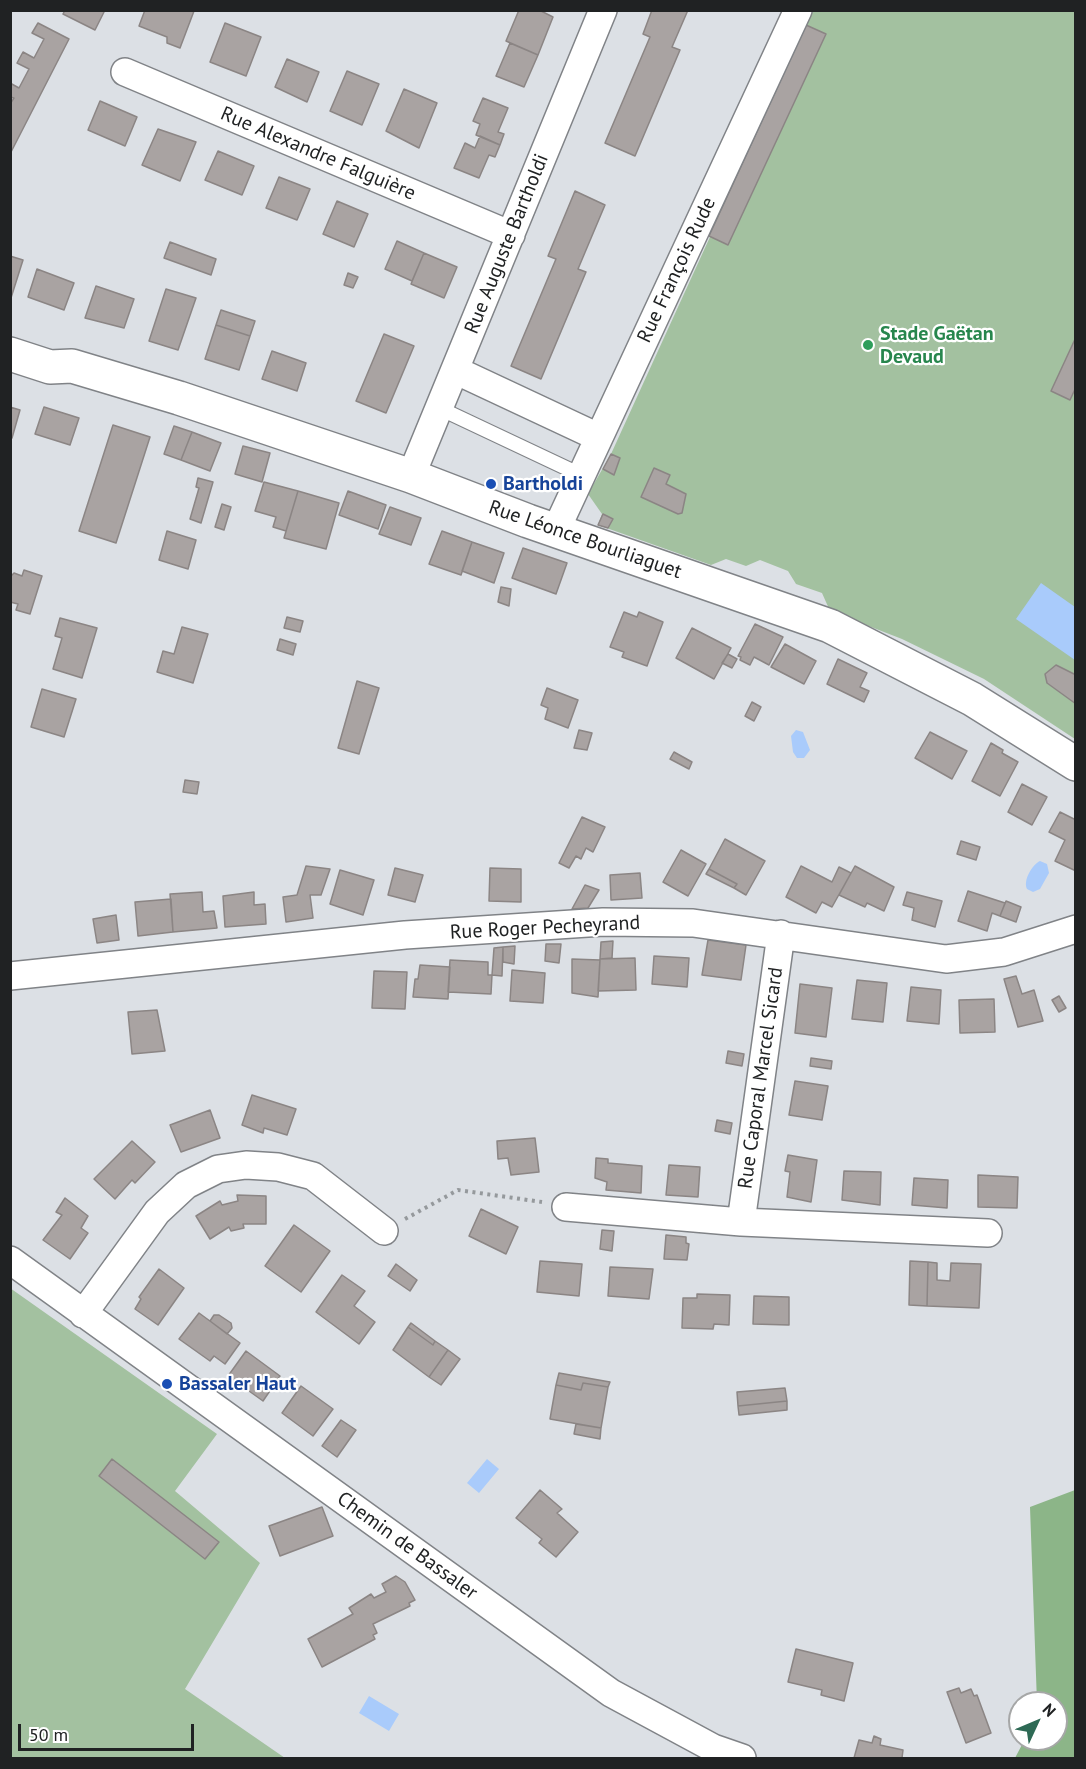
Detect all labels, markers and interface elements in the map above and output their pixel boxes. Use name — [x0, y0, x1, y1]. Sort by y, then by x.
street label: Rue Alexandre Falguière — [217, 102, 419, 206]
street label: Rue Auguste Bartholdi — [460, 151, 554, 337]
street label: Rue François Rude — [633, 193, 721, 347]
place label: Stade Gaëtan Devaud — [880, 322, 994, 369]
marker: Stade Gaëtan Devaud — [861, 338, 875, 352]
place label: Bartholdi — [503, 472, 583, 496]
marker: Bartholdi — [484, 477, 498, 491]
street label: Rue Léonce Bourliaguet — [485, 496, 685, 584]
street label: Rue Roger Pecheyrand — [449, 911, 641, 945]
street label: Rue Caporal Marcel Sicard — [734, 966, 788, 1190]
place label: Bassaler Haut — [179, 1372, 296, 1396]
marker: Bassaler Haut — [160, 1377, 174, 1391]
street label: Chemin de Bassaler — [332, 1487, 482, 1605]
north arrow — [1008, 1691, 1068, 1751]
text: N — [1039, 1699, 1060, 1721]
scale bar — [21, 1712, 196, 1750]
text: 50 m — [29, 1723, 68, 1746]

